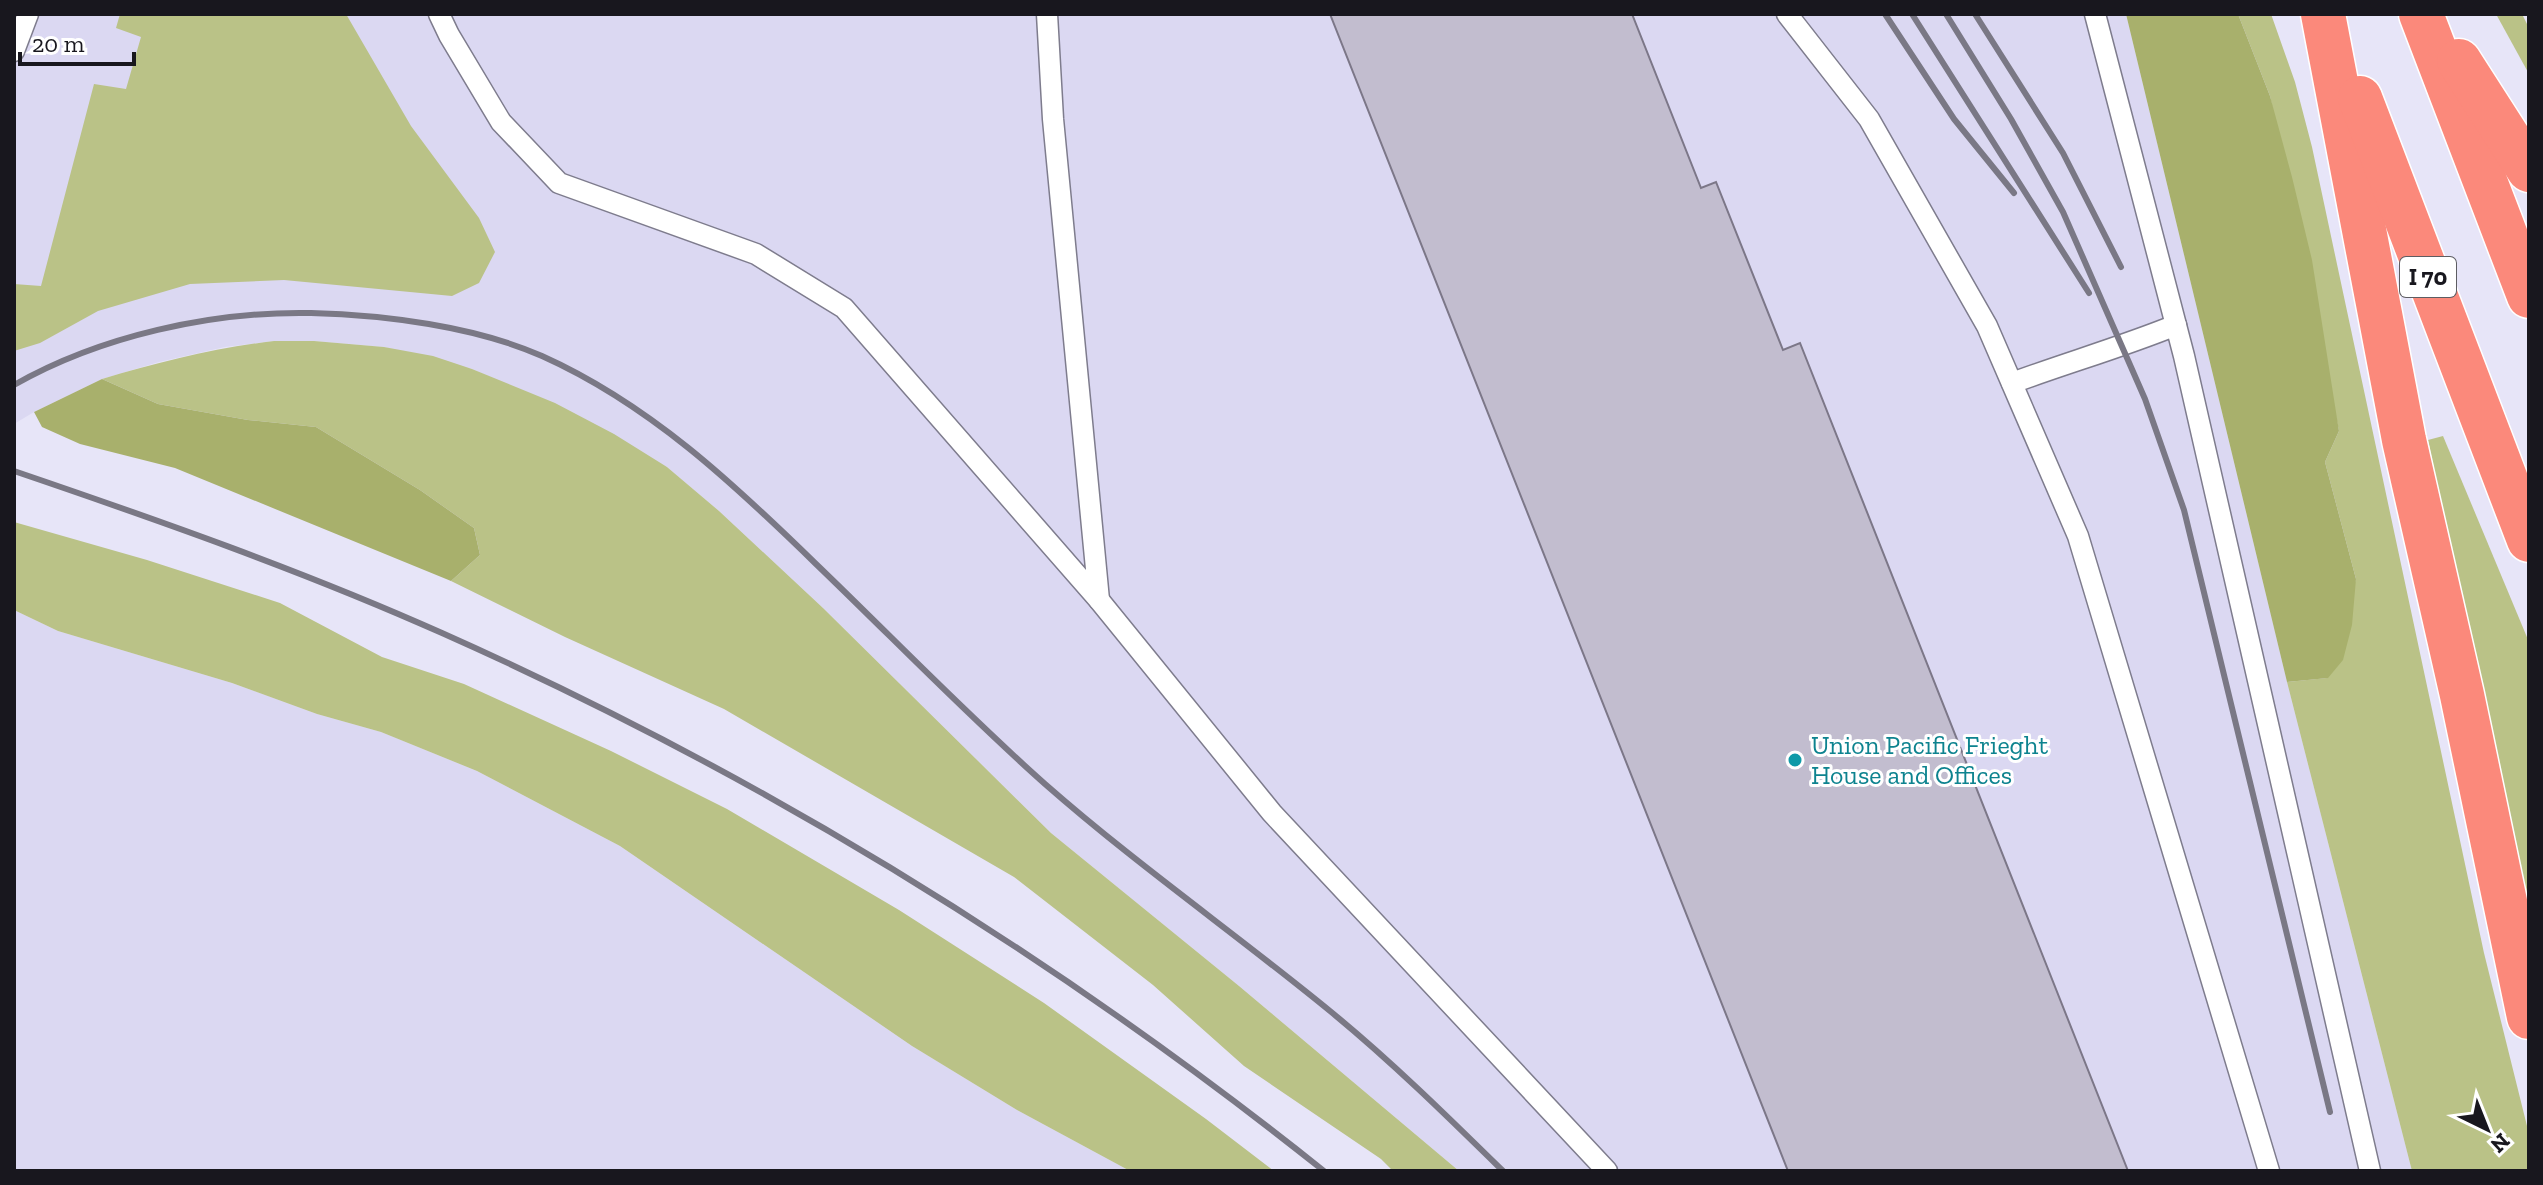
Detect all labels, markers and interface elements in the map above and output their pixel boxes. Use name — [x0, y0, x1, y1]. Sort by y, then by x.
scale bar — [20, 16, 134, 66]
text: 20 m — [32, 29, 85, 58]
road number: I 70 — [2400, 257, 2456, 297]
place label: Union Pacific Frieght House and Offices — [1811, 729, 2048, 791]
marker: Union Pacific Frieght House and Offices — [1786, 751, 1804, 769]
north arrow — [2447, 1089, 2527, 1169]
text: N — [2485, 1128, 2516, 1159]

